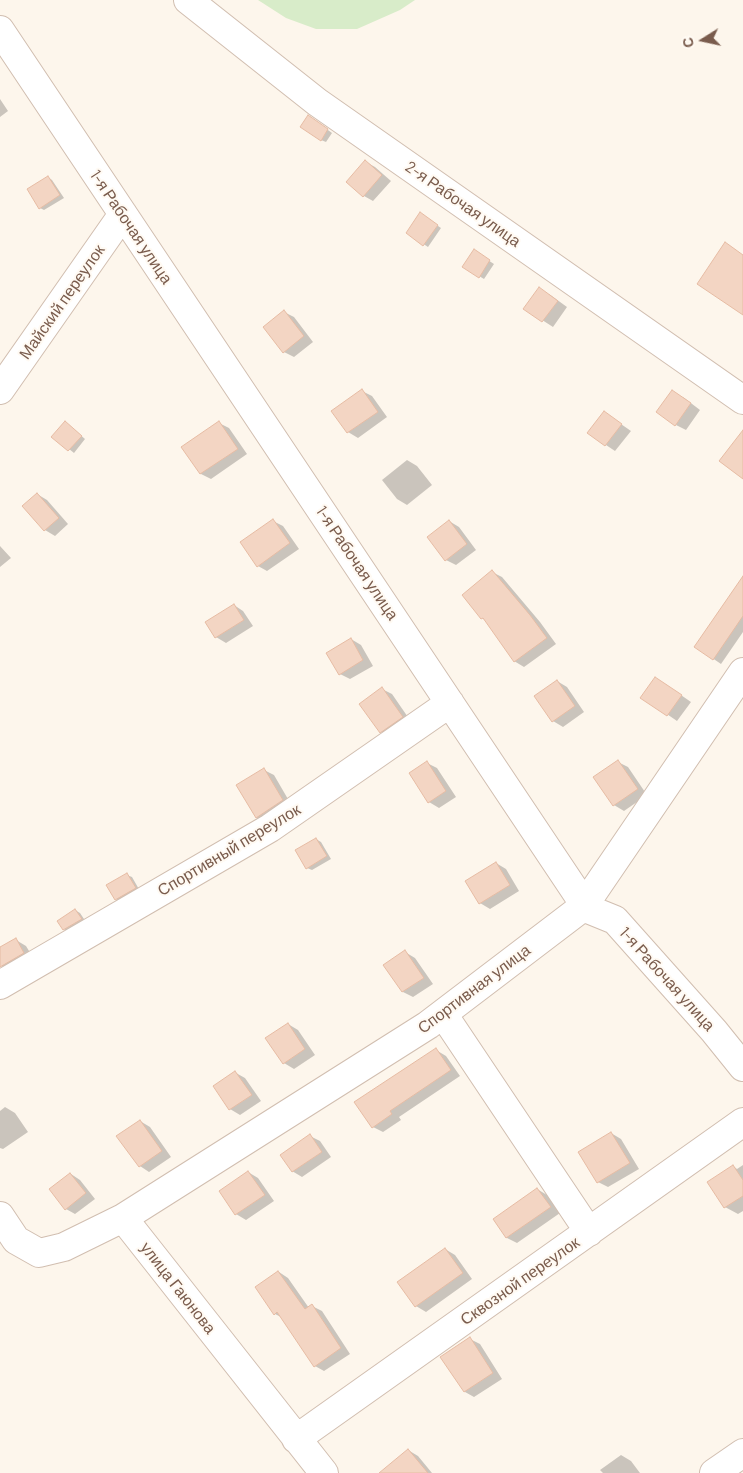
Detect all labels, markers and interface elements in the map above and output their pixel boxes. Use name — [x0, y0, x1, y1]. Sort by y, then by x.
north arrow — [678, 15, 728, 65]
text: С — [678, 36, 697, 49]
street label: 2-я Рабочая улица — [402, 157, 524, 251]
street label: 1-я Рабочая улица — [86, 166, 176, 288]
street label: Майский переулок — [15, 241, 109, 363]
street label: 1-я Рабочая улица — [312, 502, 402, 624]
street label: Спортивный переулок — [154, 800, 304, 900]
street label: 1-я Рабочая улица — [615, 923, 719, 1035]
street label: Спортивная улица — [414, 940, 534, 1038]
street label: Сквозной переулок — [457, 1233, 583, 1329]
street label: улица Гаюнова — [136, 1238, 220, 1338]

